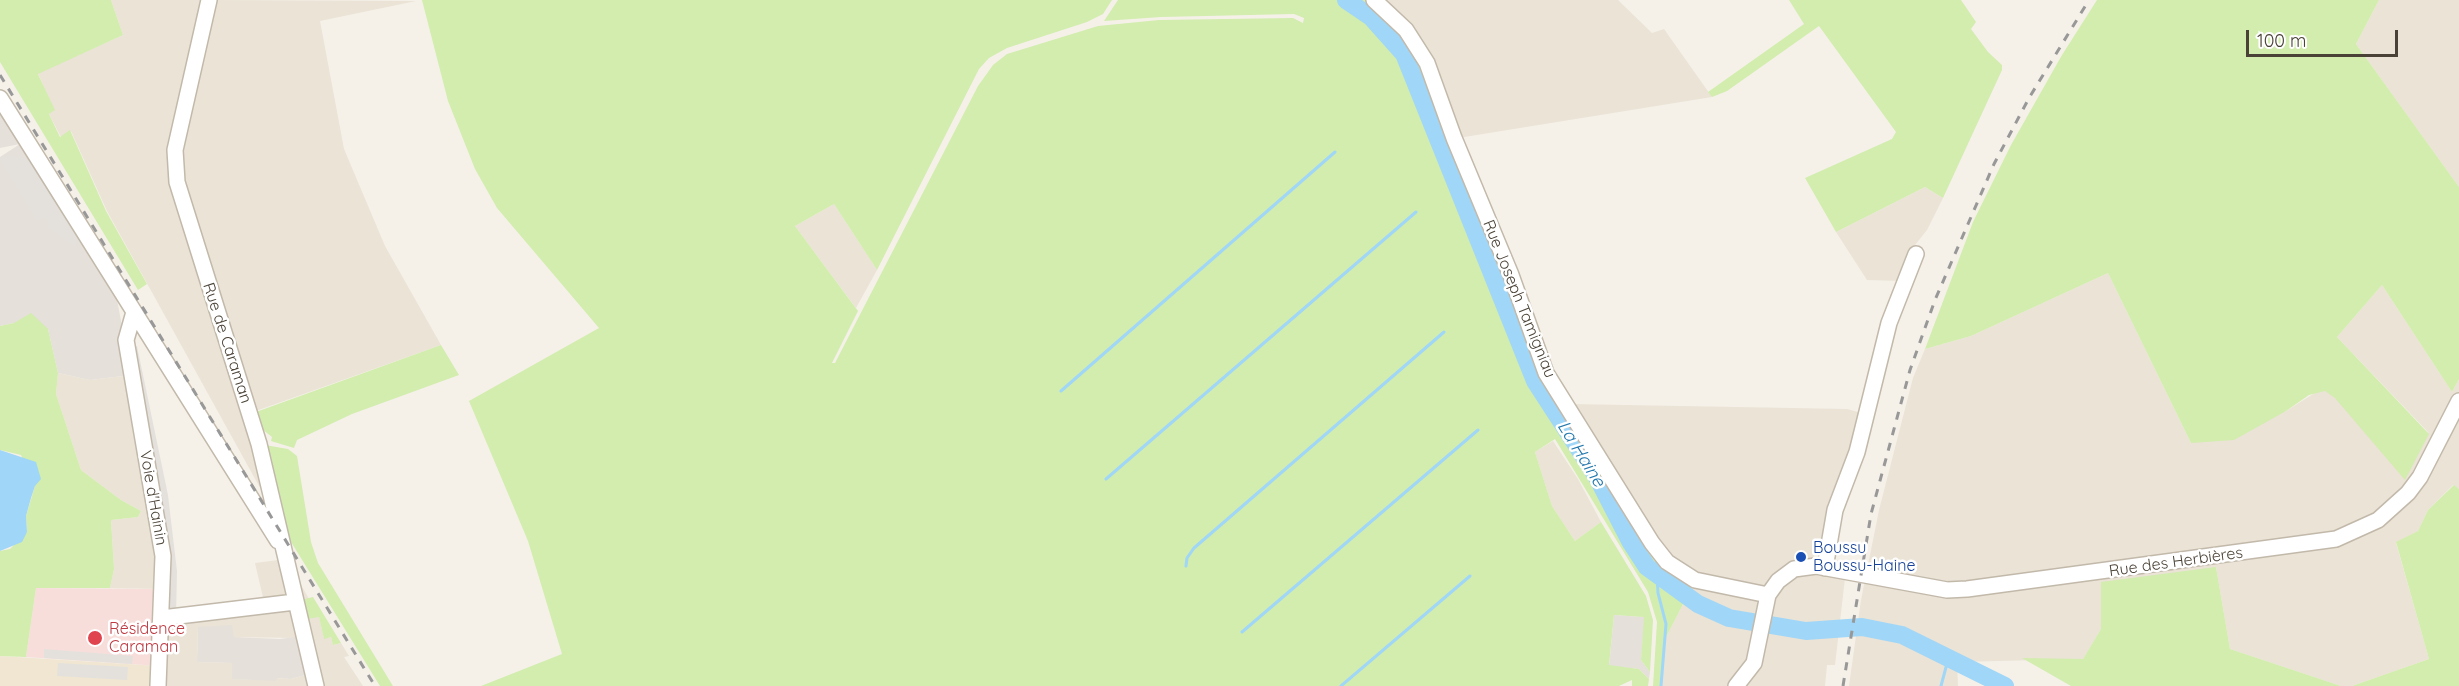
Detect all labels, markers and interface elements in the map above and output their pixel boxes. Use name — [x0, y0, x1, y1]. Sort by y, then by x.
scale bar — [2249, 18, 2400, 56]
text: 100 m — [2257, 29, 2306, 52]
street label: Rue Joseph Tamigniau — [1479, 217, 1559, 381]
street label: Rue de Caraman — [198, 280, 256, 406]
water label: La Haine — [1552, 417, 1610, 491]
street label: Voie d'Hainin — [135, 449, 171, 547]
place label: Boussu Boussu-Haine — [1813, 538, 1915, 576]
street label: Rue des Herbières — [2108, 543, 2244, 581]
marker: Boussu Boussu-Haine — [1794, 550, 1808, 564]
place label: Résidence Caraman — [109, 619, 185, 657]
marker: Résidence Caraman — [86, 629, 104, 647]

